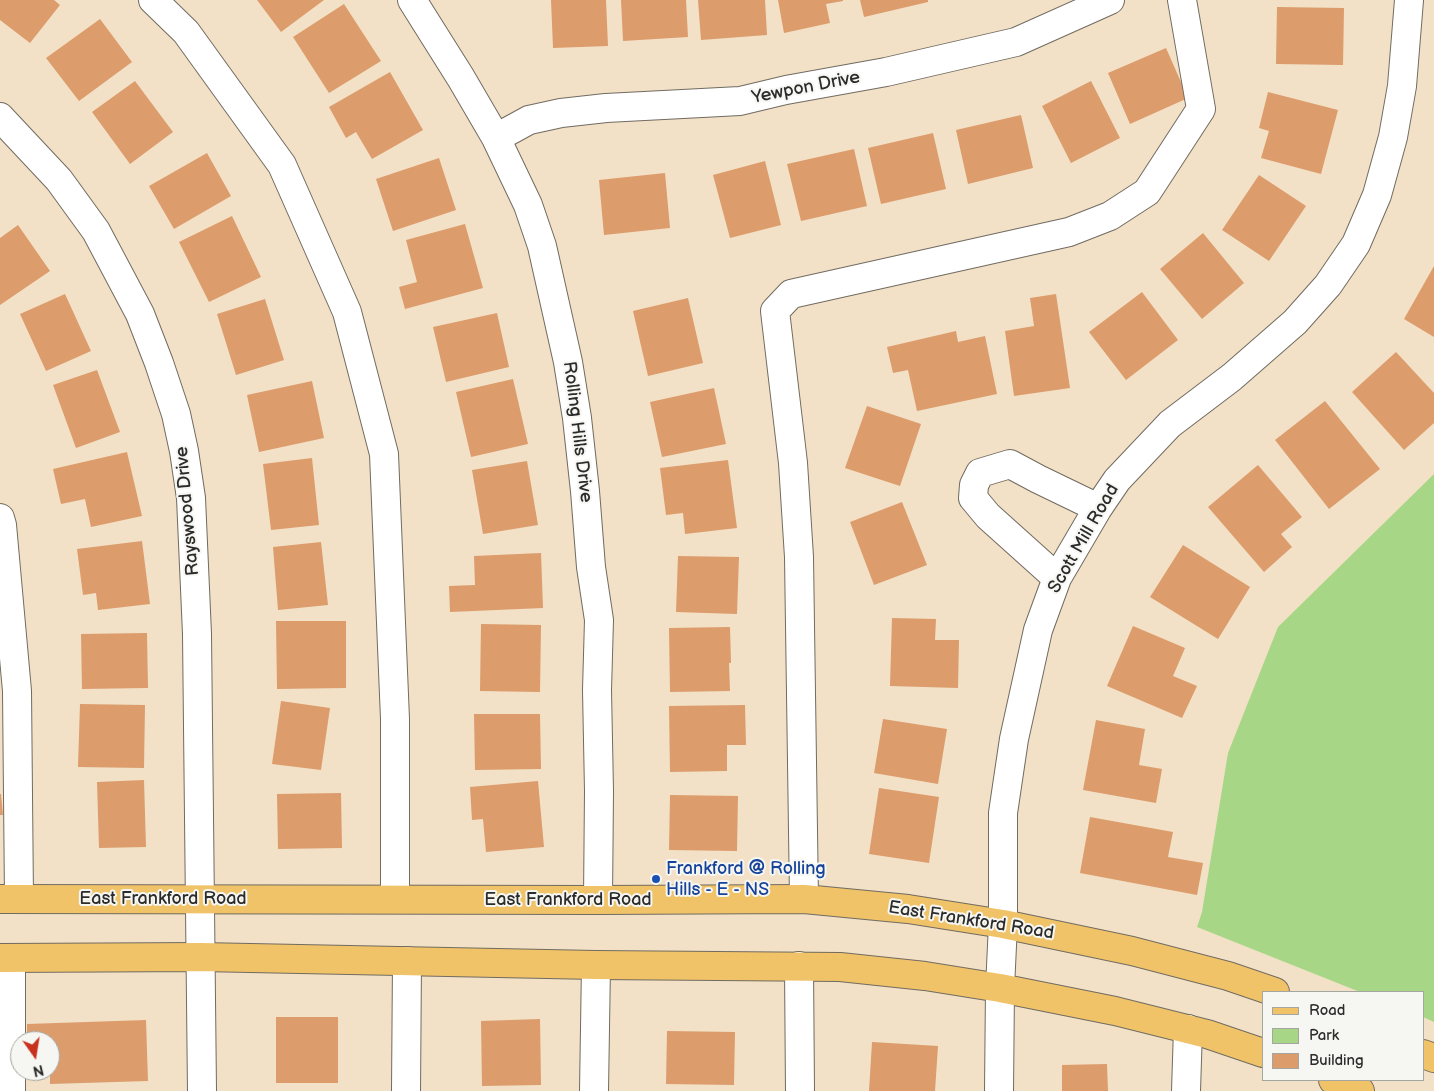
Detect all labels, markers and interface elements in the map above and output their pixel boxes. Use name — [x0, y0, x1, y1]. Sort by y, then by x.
street label: Yewpon Drive — [750, 67, 862, 109]
street label: Rolling Hills Drive — [558, 360, 596, 504]
street label: Rayswood Drive — [172, 445, 204, 577]
street label: Scott Mill Road — [1044, 481, 1124, 597]
place label: Frankford @ Rolling Hills - E - NS — [666, 858, 826, 901]
marker: Frankford @ Rolling Hills - E - NS — [650, 873, 662, 885]
street label: East Frankford Road — [79, 888, 247, 910]
street label: East Frankford Road — [484, 889, 652, 911]
street label: East Frankford Road — [887, 897, 1055, 945]
legend — [1262, 991, 1424, 1081]
text: Road — [1309, 1001, 1345, 1020]
text: Park — [1309, 1026, 1339, 1045]
north arrow — [10, 1031, 60, 1081]
text: Building — [1309, 1051, 1364, 1070]
text: N — [31, 1061, 45, 1080]

